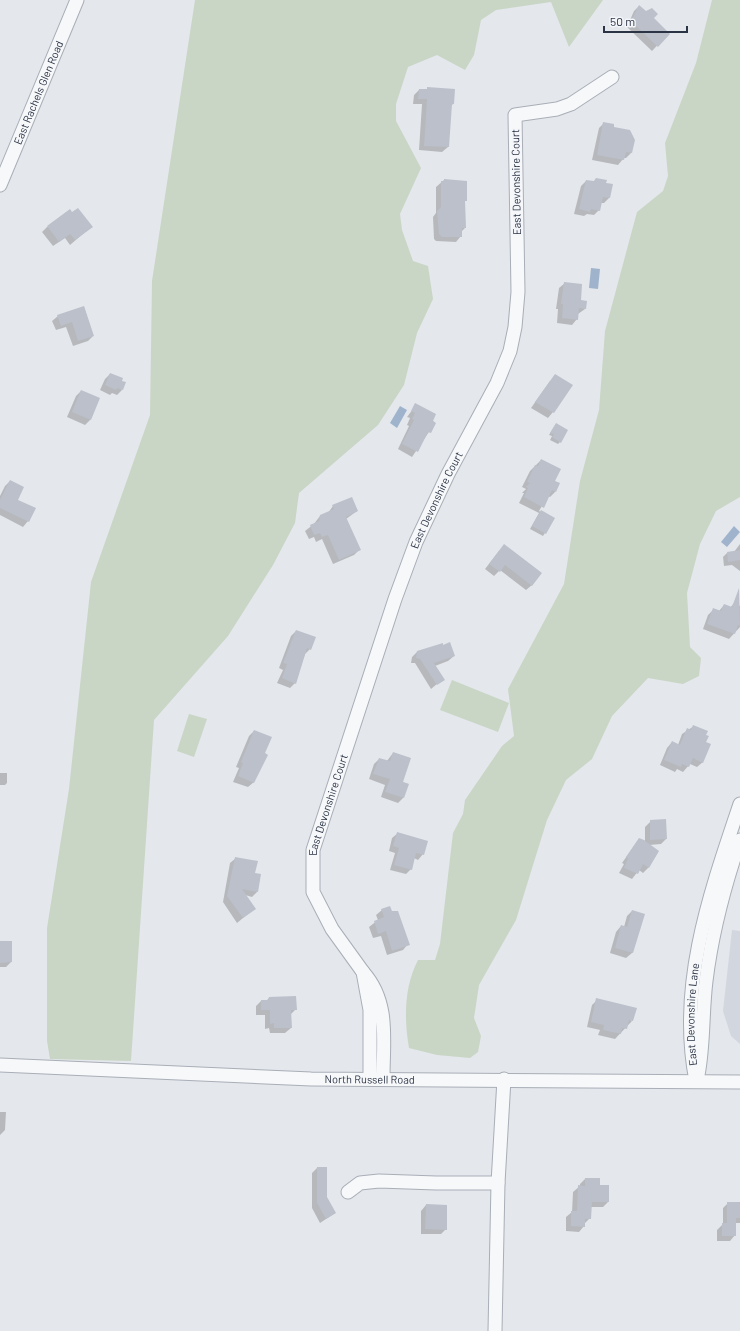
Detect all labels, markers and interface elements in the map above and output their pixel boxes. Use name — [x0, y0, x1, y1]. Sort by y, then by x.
scale bar — [604, 8, 687, 34]
text: 50 m — [610, 14, 635, 28]
street label: East Rachels Glen Road — [11, 39, 65, 146]
street label: East Devonshire Court — [508, 129, 523, 235]
street label: East Devonshire Court — [407, 449, 465, 550]
street label: East Devonshire Court — [306, 752, 350, 856]
street label: East Devonshire Lane — [683, 962, 701, 1067]
street label: North Russell Road — [324, 1072, 415, 1086]

